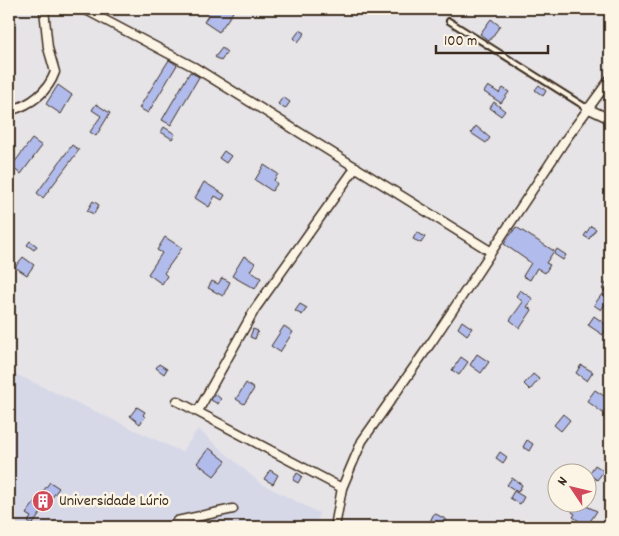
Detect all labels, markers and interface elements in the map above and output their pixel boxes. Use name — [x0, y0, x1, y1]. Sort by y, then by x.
scale bar — [436, 22, 549, 54]
text: 100 m — [444, 31, 477, 53]
north arrow — [546, 464, 596, 514]
text: N — [553, 473, 573, 490]
building icon: Universidade Lúrio — [31, 489, 55, 513]
place label: Universidade Lúrio — [59, 490, 169, 513]

